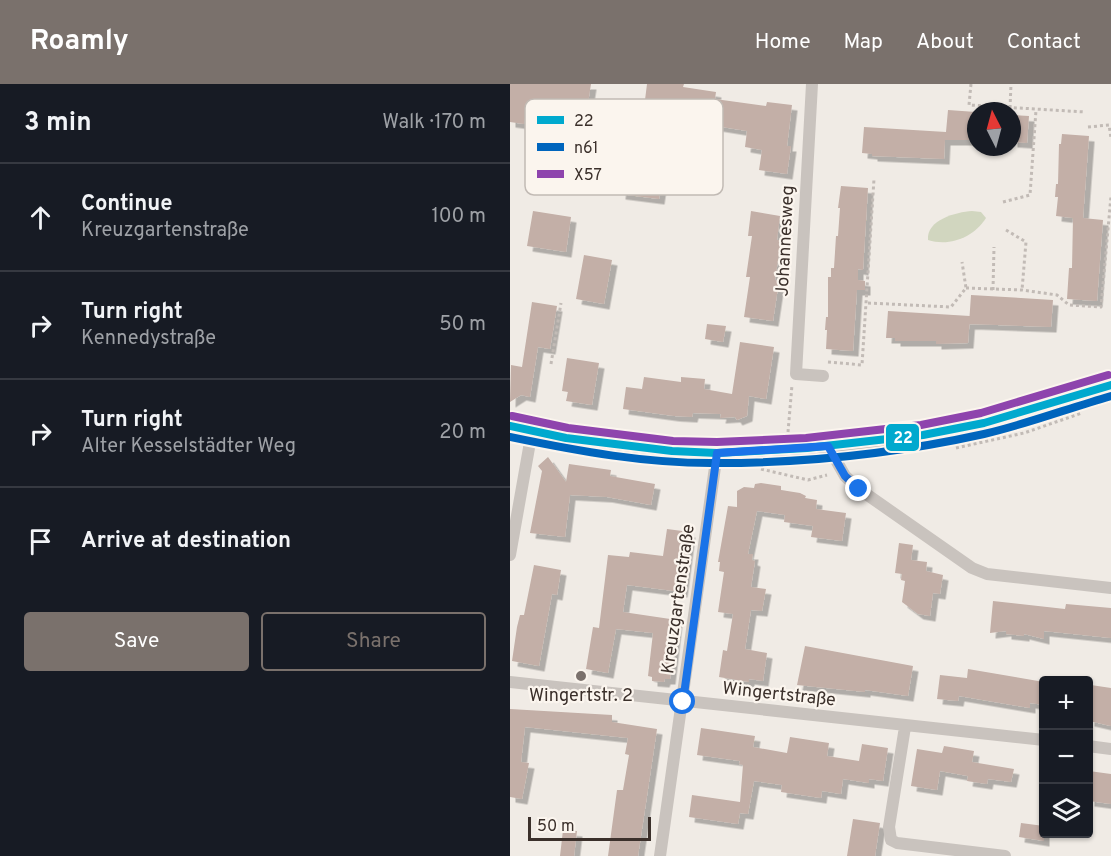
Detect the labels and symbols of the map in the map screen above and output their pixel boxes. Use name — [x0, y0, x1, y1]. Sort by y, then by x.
legend — [525, 99, 723, 195]
north arrow — [967, 102, 1021, 156]
text: 22 — [574, 112, 594, 132]
text: n61 — [574, 139, 599, 159]
text: X57 — [574, 166, 602, 186]
street label: Johannesweg — [772, 185, 800, 297]
line badge: 22 — [885, 423, 920, 452]
text: 22 — [893, 429, 913, 449]
route end — [845, 475, 871, 501]
street label: Kreuzgartenstraße — [657, 523, 701, 675]
marker: Wingertstr. 2 — [574, 669, 588, 683]
street label: Wingertstraße — [721, 678, 837, 712]
place label: Wingertstr. 2 — [529, 685, 633, 708]
route start — [669, 688, 695, 714]
scale bar — [528, 814, 651, 842]

